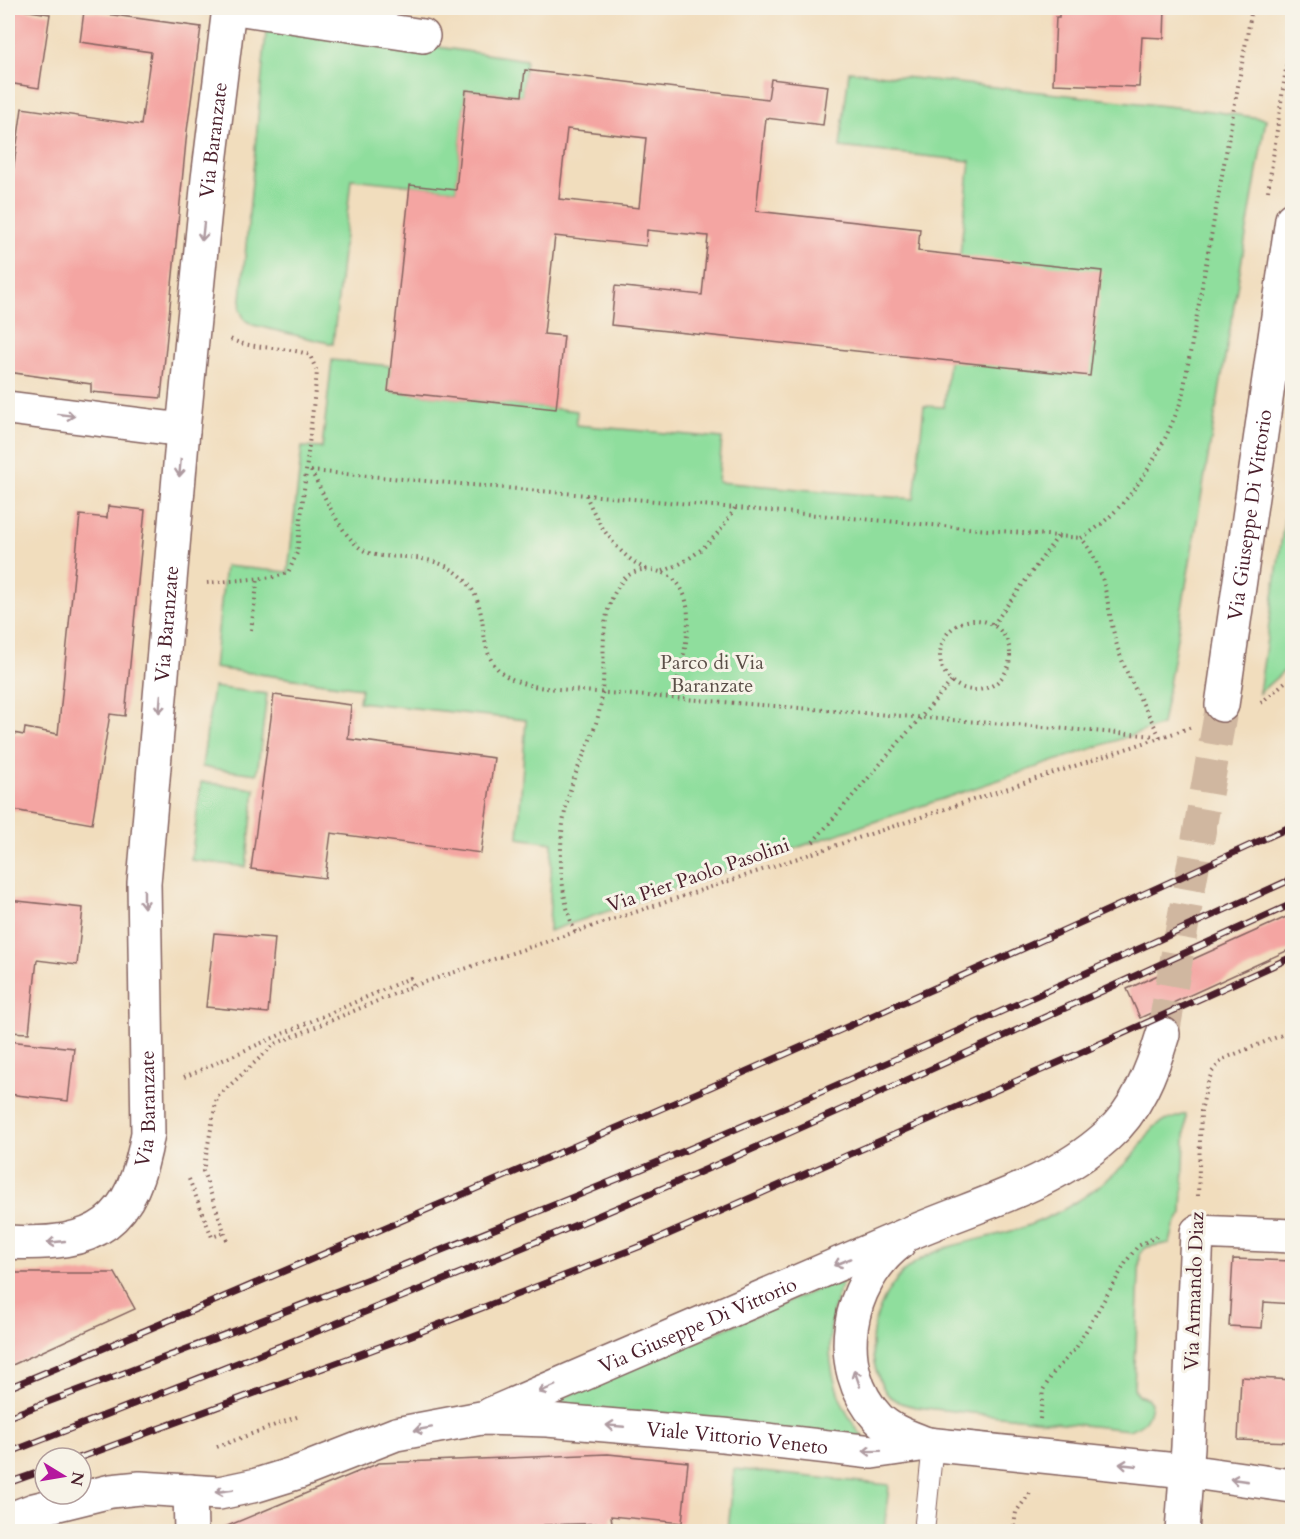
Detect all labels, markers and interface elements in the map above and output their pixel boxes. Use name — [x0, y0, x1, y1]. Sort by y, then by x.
street label: Via Baranzate — [193, 80, 233, 199]
one-way arrow — [197, 222, 208, 242]
street label: Via Giuseppe Di Vittorio — [1221, 407, 1278, 622]
one-way arrow — [55, 410, 75, 421]
one-way arrow — [174, 458, 185, 478]
street label: Via Baranzate — [148, 564, 185, 683]
park label: Parco di Via Baranzate — [660, 649, 764, 699]
one-way arrow — [154, 694, 165, 714]
street label: Via Pier Paolo Pasolini — [603, 831, 793, 919]
one-way arrow — [138, 888, 150, 908]
street label: Via Baranzate — [128, 1050, 161, 1170]
street label: Via Armando Diaz — [1178, 1211, 1210, 1371]
one-way arrow — [46, 1237, 66, 1248]
one-way arrow — [833, 1257, 852, 1268]
street label: Via Giuseppe Di Vittorio — [594, 1270, 801, 1379]
one-way arrow — [851, 1369, 862, 1388]
one-way arrow — [539, 1384, 557, 1395]
street label: Viale Vittorio Veneto — [645, 1415, 830, 1460]
one-way arrow — [606, 1420, 626, 1431]
one-way arrow — [414, 1423, 433, 1434]
one-way arrow — [862, 1445, 882, 1457]
north arrow — [33, 1446, 93, 1506]
one-way arrow — [1119, 1459, 1139, 1470]
text: N — [65, 1470, 89, 1488]
one-way arrow — [1230, 1474, 1250, 1485]
one-way arrow — [214, 1485, 234, 1496]

